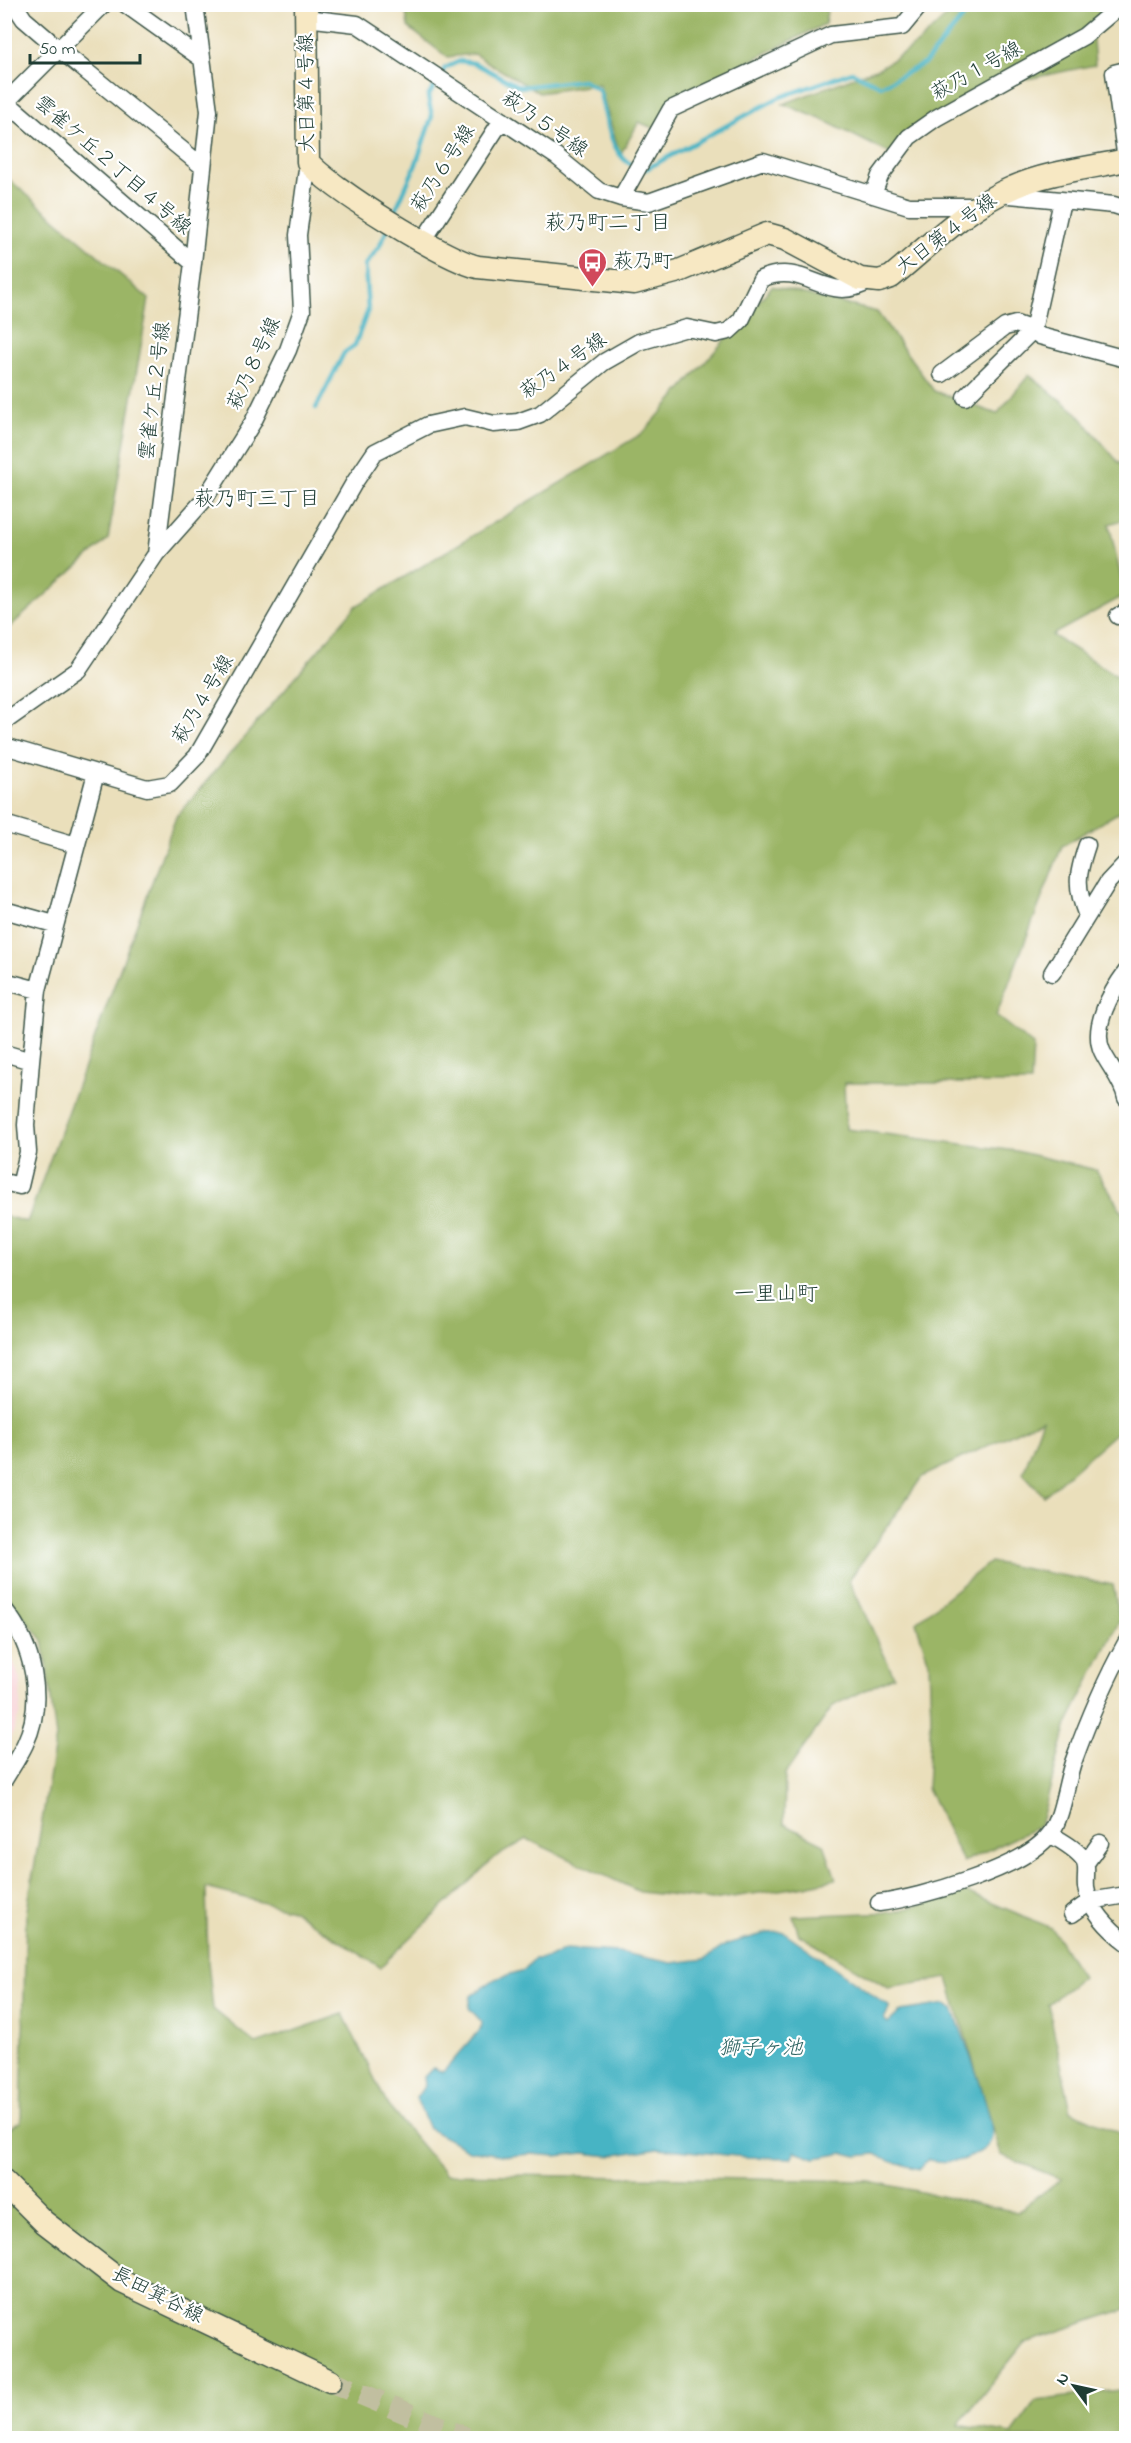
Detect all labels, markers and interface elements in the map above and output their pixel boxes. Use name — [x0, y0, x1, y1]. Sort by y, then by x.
scale bar — [30, 27, 140, 65]
street label: 大日第４号線 — [292, 33, 324, 153]
street label: 萩乃１号線 — [926, 35, 1028, 109]
text: 50 m — [39, 37, 76, 63]
street label: 萩乃５号線 — [495, 84, 593, 166]
street label: 雲雀ケ丘２丁目４号線 — [27, 89, 197, 243]
street label: 萩乃６号線 — [405, 119, 483, 219]
street label: 大日第４号線 — [890, 187, 1004, 283]
district label: 萩乃町二丁目 — [545, 209, 671, 239]
bus stop icon: 萩乃町 — [576, 246, 608, 288]
place label: 萩乃町 — [613, 248, 673, 277]
street label: 萩乃８号線 — [221, 313, 289, 415]
street label: 雲雀ケ丘２号線 — [133, 320, 179, 462]
street label: 萩乃４号線 — [515, 326, 613, 408]
district label: 萩乃町三丁目 — [194, 485, 320, 515]
street label: 萩乃４号線 — [166, 650, 242, 750]
district label: 一里山町 — [734, 1280, 818, 1310]
water label: 獅子ヶ池 — [719, 2034, 804, 2064]
street label: 長田箕谷線 — [106, 2260, 208, 2332]
north arrow — [1044, 2356, 1104, 2416]
text: N — [1050, 2368, 1076, 2390]

